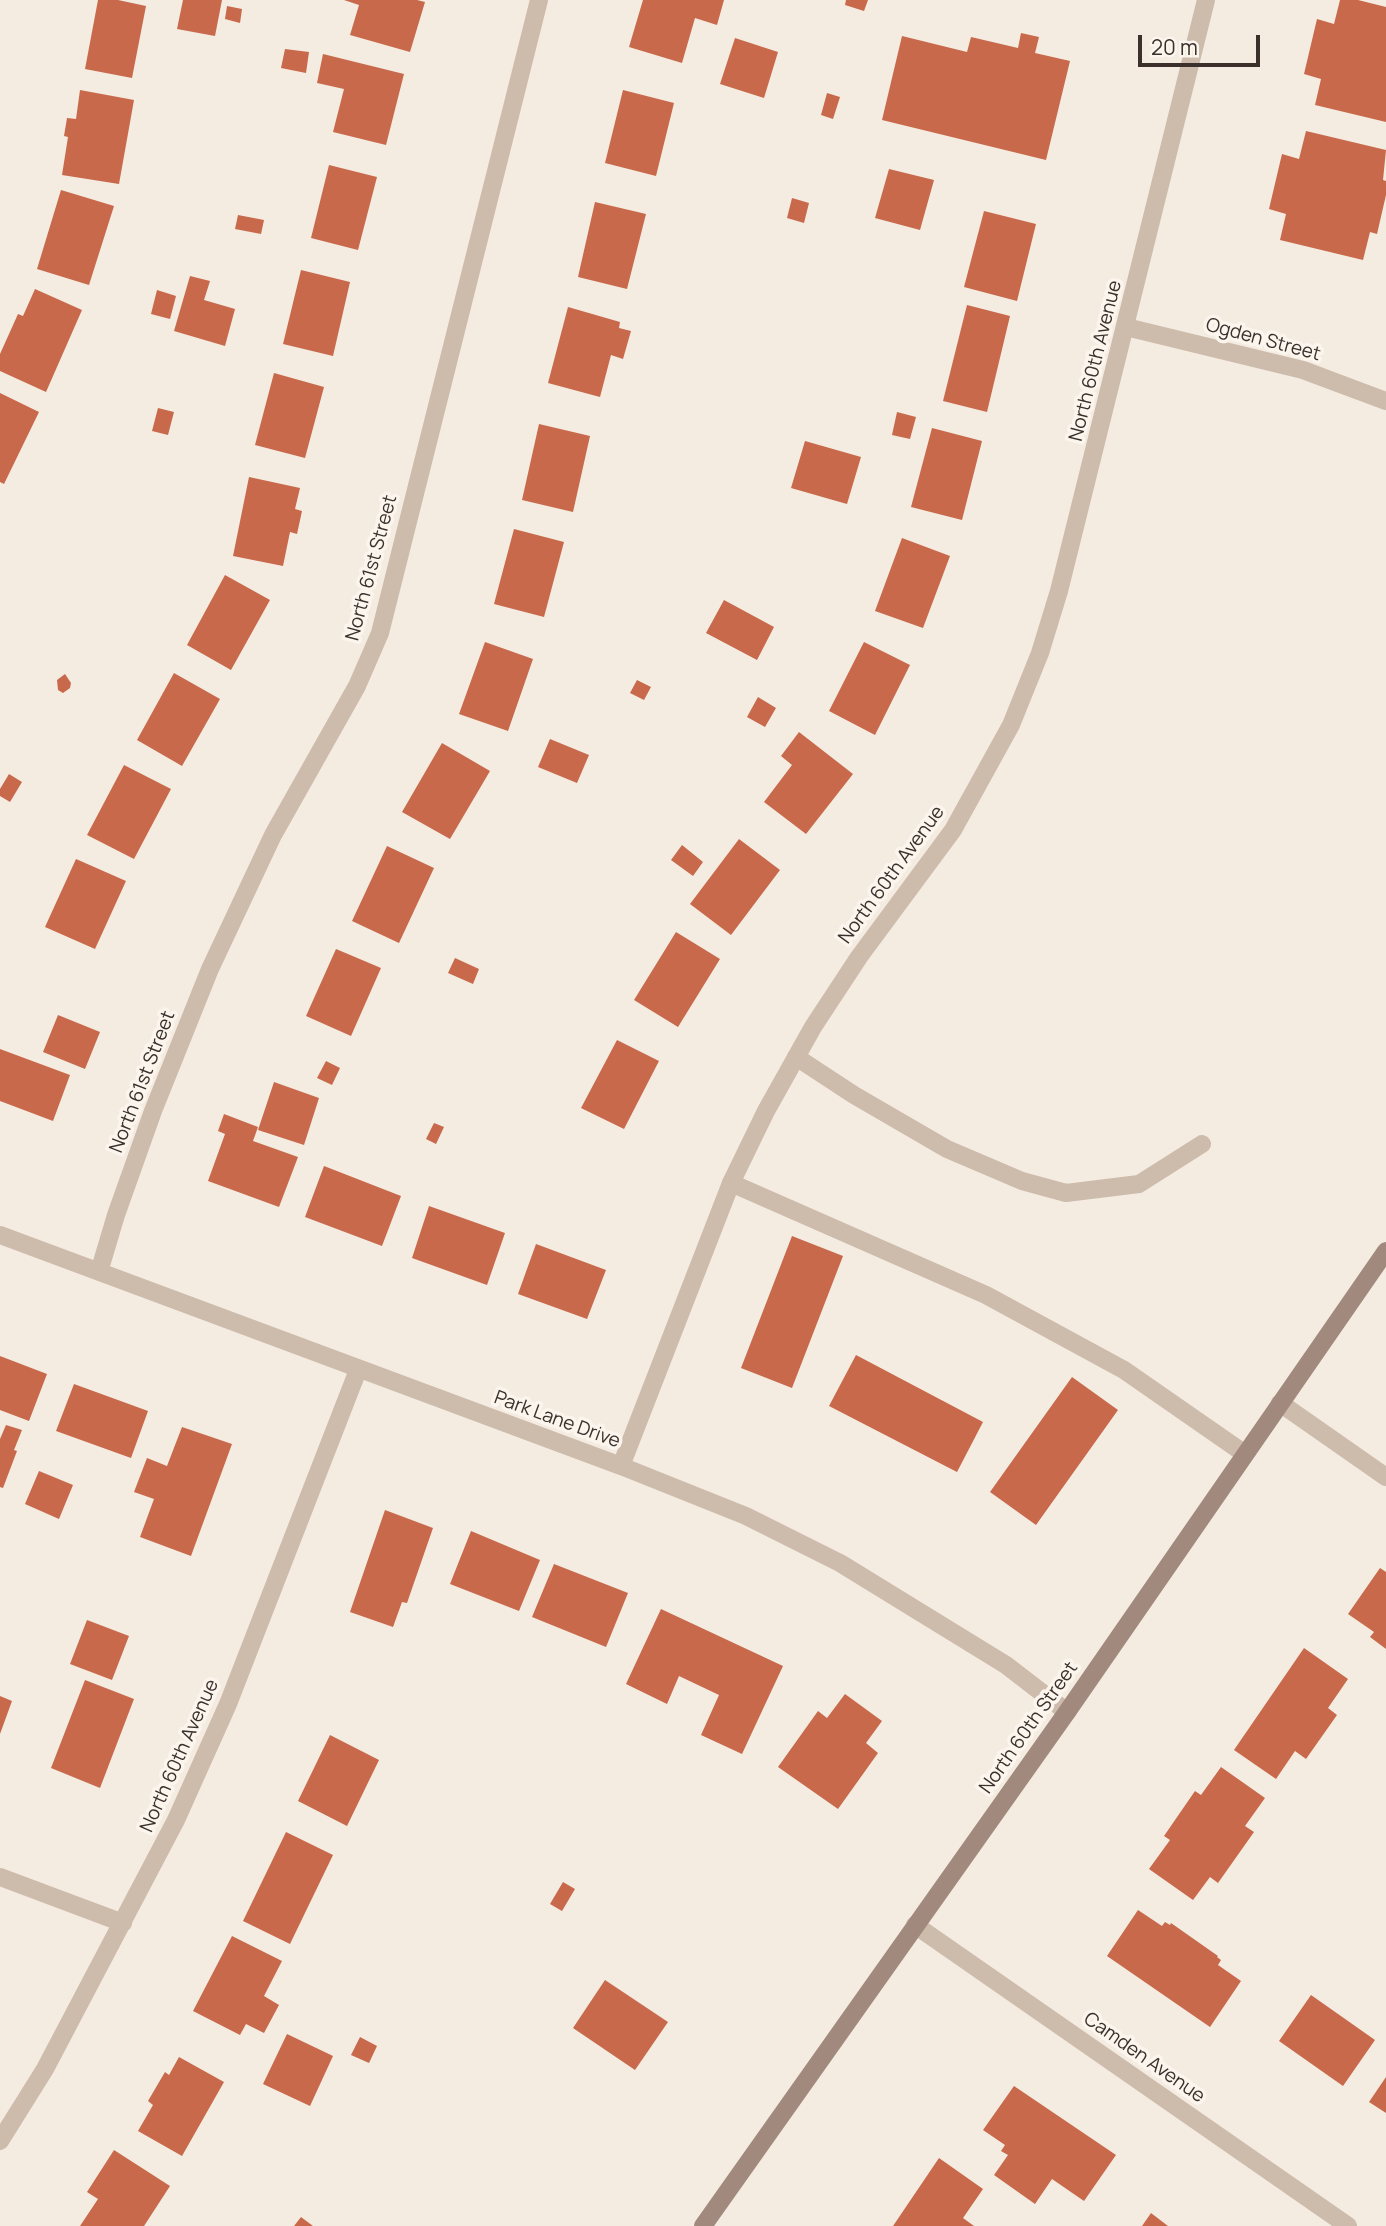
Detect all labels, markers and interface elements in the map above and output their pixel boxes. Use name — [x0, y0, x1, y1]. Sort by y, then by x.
scale bar — [1141, 21, 1264, 65]
text: 20 m — [1151, 33, 1198, 61]
street label: North 60th Avenue — [1065, 278, 1127, 444]
street label: Ogden Street — [1203, 314, 1323, 366]
street label: North 61st Street — [342, 493, 402, 643]
street label: North 60th Avenue — [834, 802, 950, 948]
street label: North 61st Street — [105, 1008, 181, 1156]
street label: Park Lane Drive — [491, 1387, 623, 1453]
street label: North 60th Street — [975, 1658, 1083, 1798]
street label: North 60th Avenue — [136, 1676, 224, 1836]
street label: Camden Avenue — [1079, 2008, 1209, 2108]

